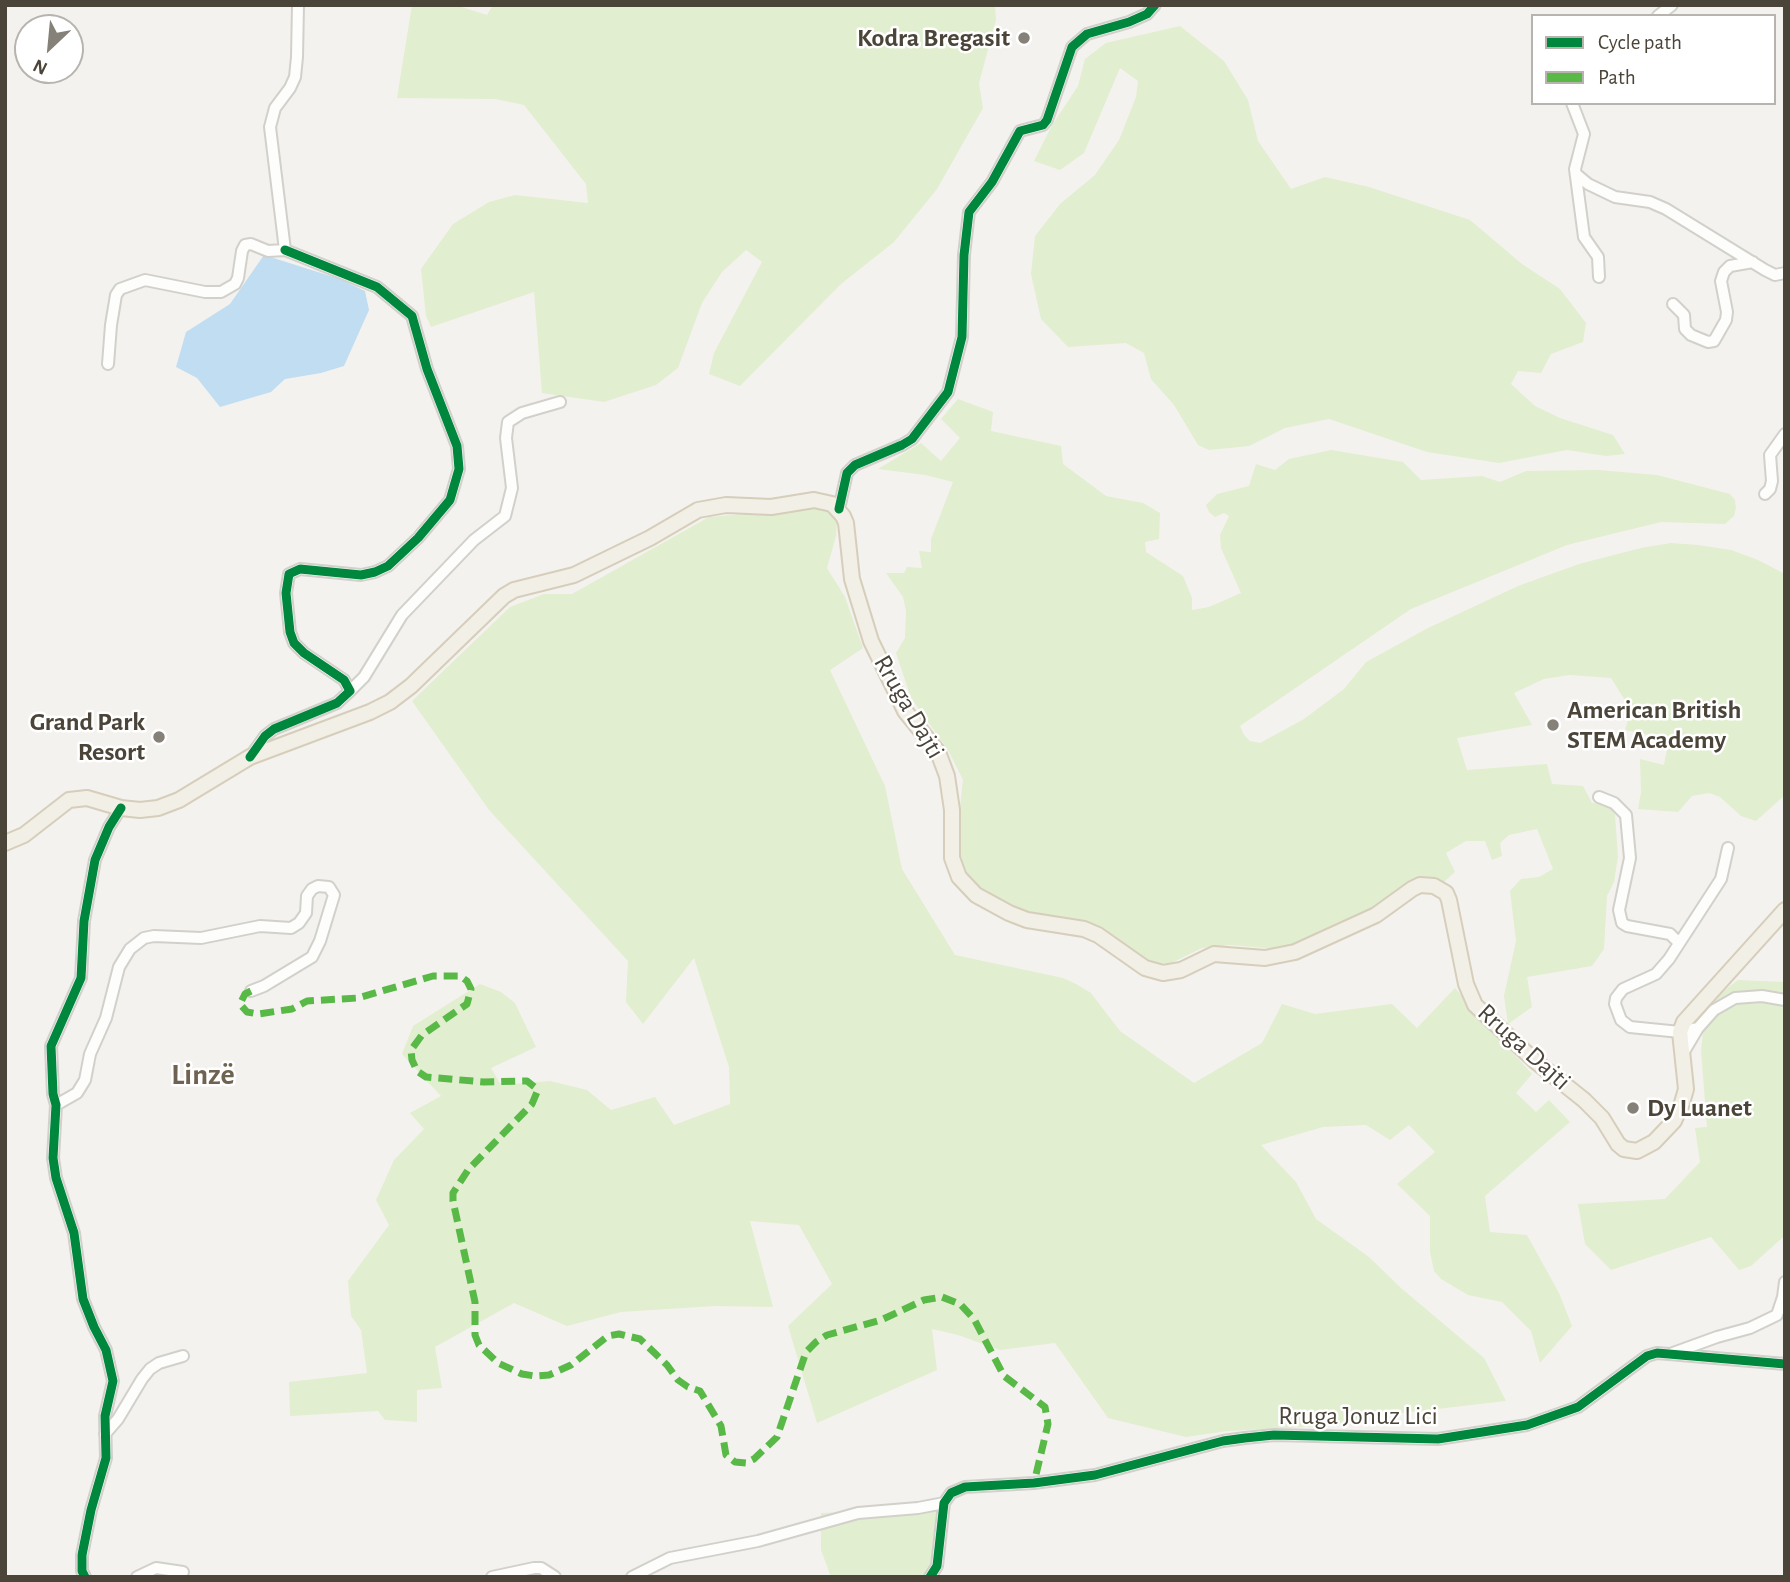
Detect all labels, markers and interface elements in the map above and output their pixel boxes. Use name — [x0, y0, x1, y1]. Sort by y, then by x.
north arrow — [14, 14, 84, 84]
legend — [1531, 14, 1776, 105]
place label: Kodra Bregasit — [857, 22, 1010, 54]
marker: Kodra Bregasit — [1016, 30, 1032, 46]
text: Cycle path — [1598, 32, 1682, 53]
text: N — [30, 55, 51, 78]
text: Path — [1598, 67, 1636, 88]
street label: Rruga Dajti — [867, 650, 951, 764]
place label: American British STEM Academy — [1567, 694, 1741, 756]
place label: Grand Park Resort — [30, 706, 145, 768]
marker: American British STEM Academy — [1545, 717, 1561, 733]
marker: Grand Park Resort — [151, 729, 167, 745]
street label: Rruga Dajti — [1471, 997, 1577, 1097]
district label: Linzë — [171, 1057, 235, 1093]
place label: Dy Luanet — [1647, 1092, 1752, 1124]
marker: Dy Luanet — [1625, 1100, 1641, 1116]
street label: Rruga Jonuz Lici — [1278, 1400, 1438, 1432]

